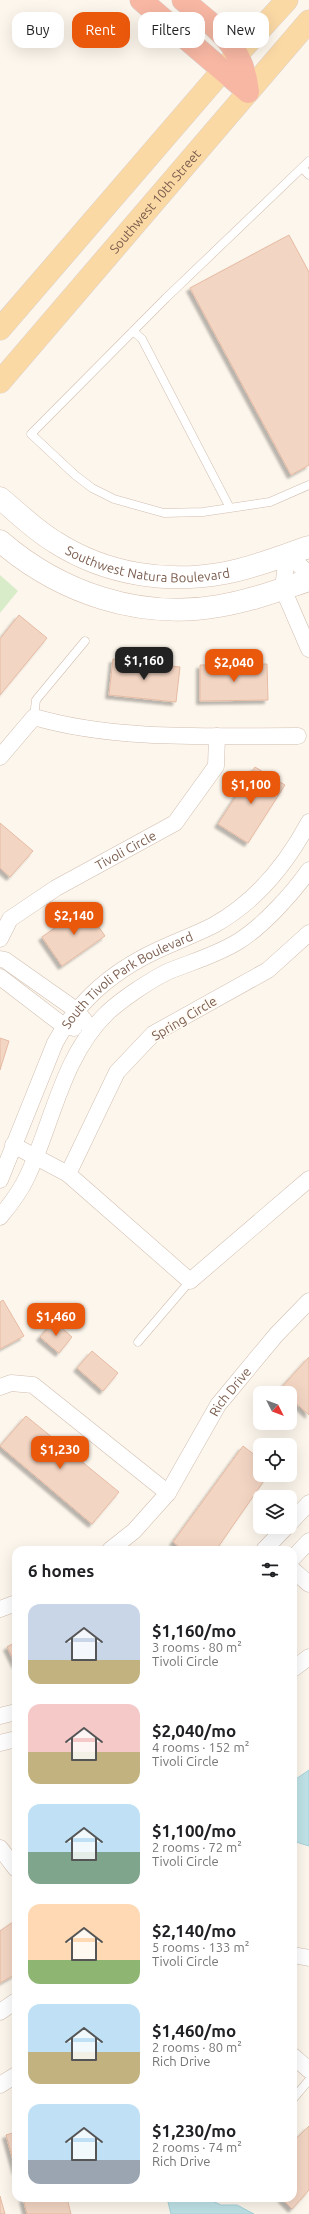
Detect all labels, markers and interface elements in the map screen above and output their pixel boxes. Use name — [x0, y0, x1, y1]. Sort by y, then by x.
chip: Buy — [12, 12, 64, 48]
chip: Rent — [72, 12, 130, 48]
chip: Filters — [138, 12, 205, 48]
chip: New — [213, 12, 269, 48]
street label: Southwest 10th Street — [107, 147, 203, 256]
street label: Southwest Natura Boulevard — [63, 543, 231, 584]
pin: $1,160 — [111, 647, 177, 681]
pin: $2,040 — [201, 649, 267, 683]
text: $1,160 — [124, 653, 164, 667]
text: $2,040 — [214, 655, 254, 669]
pin: $1,100 — [218, 771, 284, 805]
text: $1,100 — [231, 777, 271, 791]
street label: Tivoli Circle — [93, 828, 158, 872]
pin: $2,140 — [41, 902, 107, 936]
text: $2,140 — [54, 908, 94, 922]
street label: South Tivoli Park Boulevard — [59, 929, 195, 1031]
street label: Spring Circle — [149, 993, 219, 1043]
pin: $1,460 — [23, 1303, 89, 1337]
text: $1,460 — [36, 1309, 76, 1323]
street label: Rich Drive — [206, 1364, 253, 1418]
north arrow — [253, 1386, 297, 1430]
map controls — [253, 1386, 297, 1534]
pin: $1,230 — [27, 1436, 93, 1470]
button: locate — [253, 1438, 297, 1482]
text: $1,230 — [40, 1442, 80, 1456]
button: layers — [253, 1490, 297, 1534]
icon: filters — [259, 1559, 281, 1581]
text: 6 homes — [28, 1561, 94, 1580]
icon: home — [60, 1620, 108, 1668]
text: $1,160/mo — [152, 1621, 236, 1640]
text: 3 rooms · 80 m² — [152, 1640, 242, 1654]
text: Tivoli Circle — [152, 1654, 219, 1668]
icon: home — [60, 1720, 108, 1768]
text: $2,040/mo — [152, 1721, 236, 1740]
text: 4 rooms · 152 m² — [152, 1740, 249, 1754]
text: Tivoli Circle — [152, 1754, 219, 1768]
icon: home — [60, 1820, 108, 1868]
text: $1,100/mo — [152, 1821, 236, 1840]
text: 2 rooms · 72 m² — [152, 1840, 242, 1854]
text: Tivoli Circle — [152, 1854, 219, 1868]
icon: home — [60, 1920, 108, 1968]
text: $2,140/mo — [152, 1921, 236, 1940]
text: 5 rooms · 133 m² — [152, 1940, 249, 1954]
text: Tivoli Circle — [152, 1954, 219, 1968]
icon: home — [60, 2020, 108, 2068]
text: $1,460/mo — [152, 2021, 236, 2040]
text: 2 rooms · 80 m² — [152, 2040, 242, 2054]
text: Rich Drive — [152, 2054, 210, 2068]
icon: home — [60, 2120, 108, 2168]
text: $1,230/mo — [152, 2121, 236, 2140]
text: 2 rooms · 74 m² — [152, 2140, 242, 2154]
text: Rich Drive — [152, 2154, 210, 2168]

